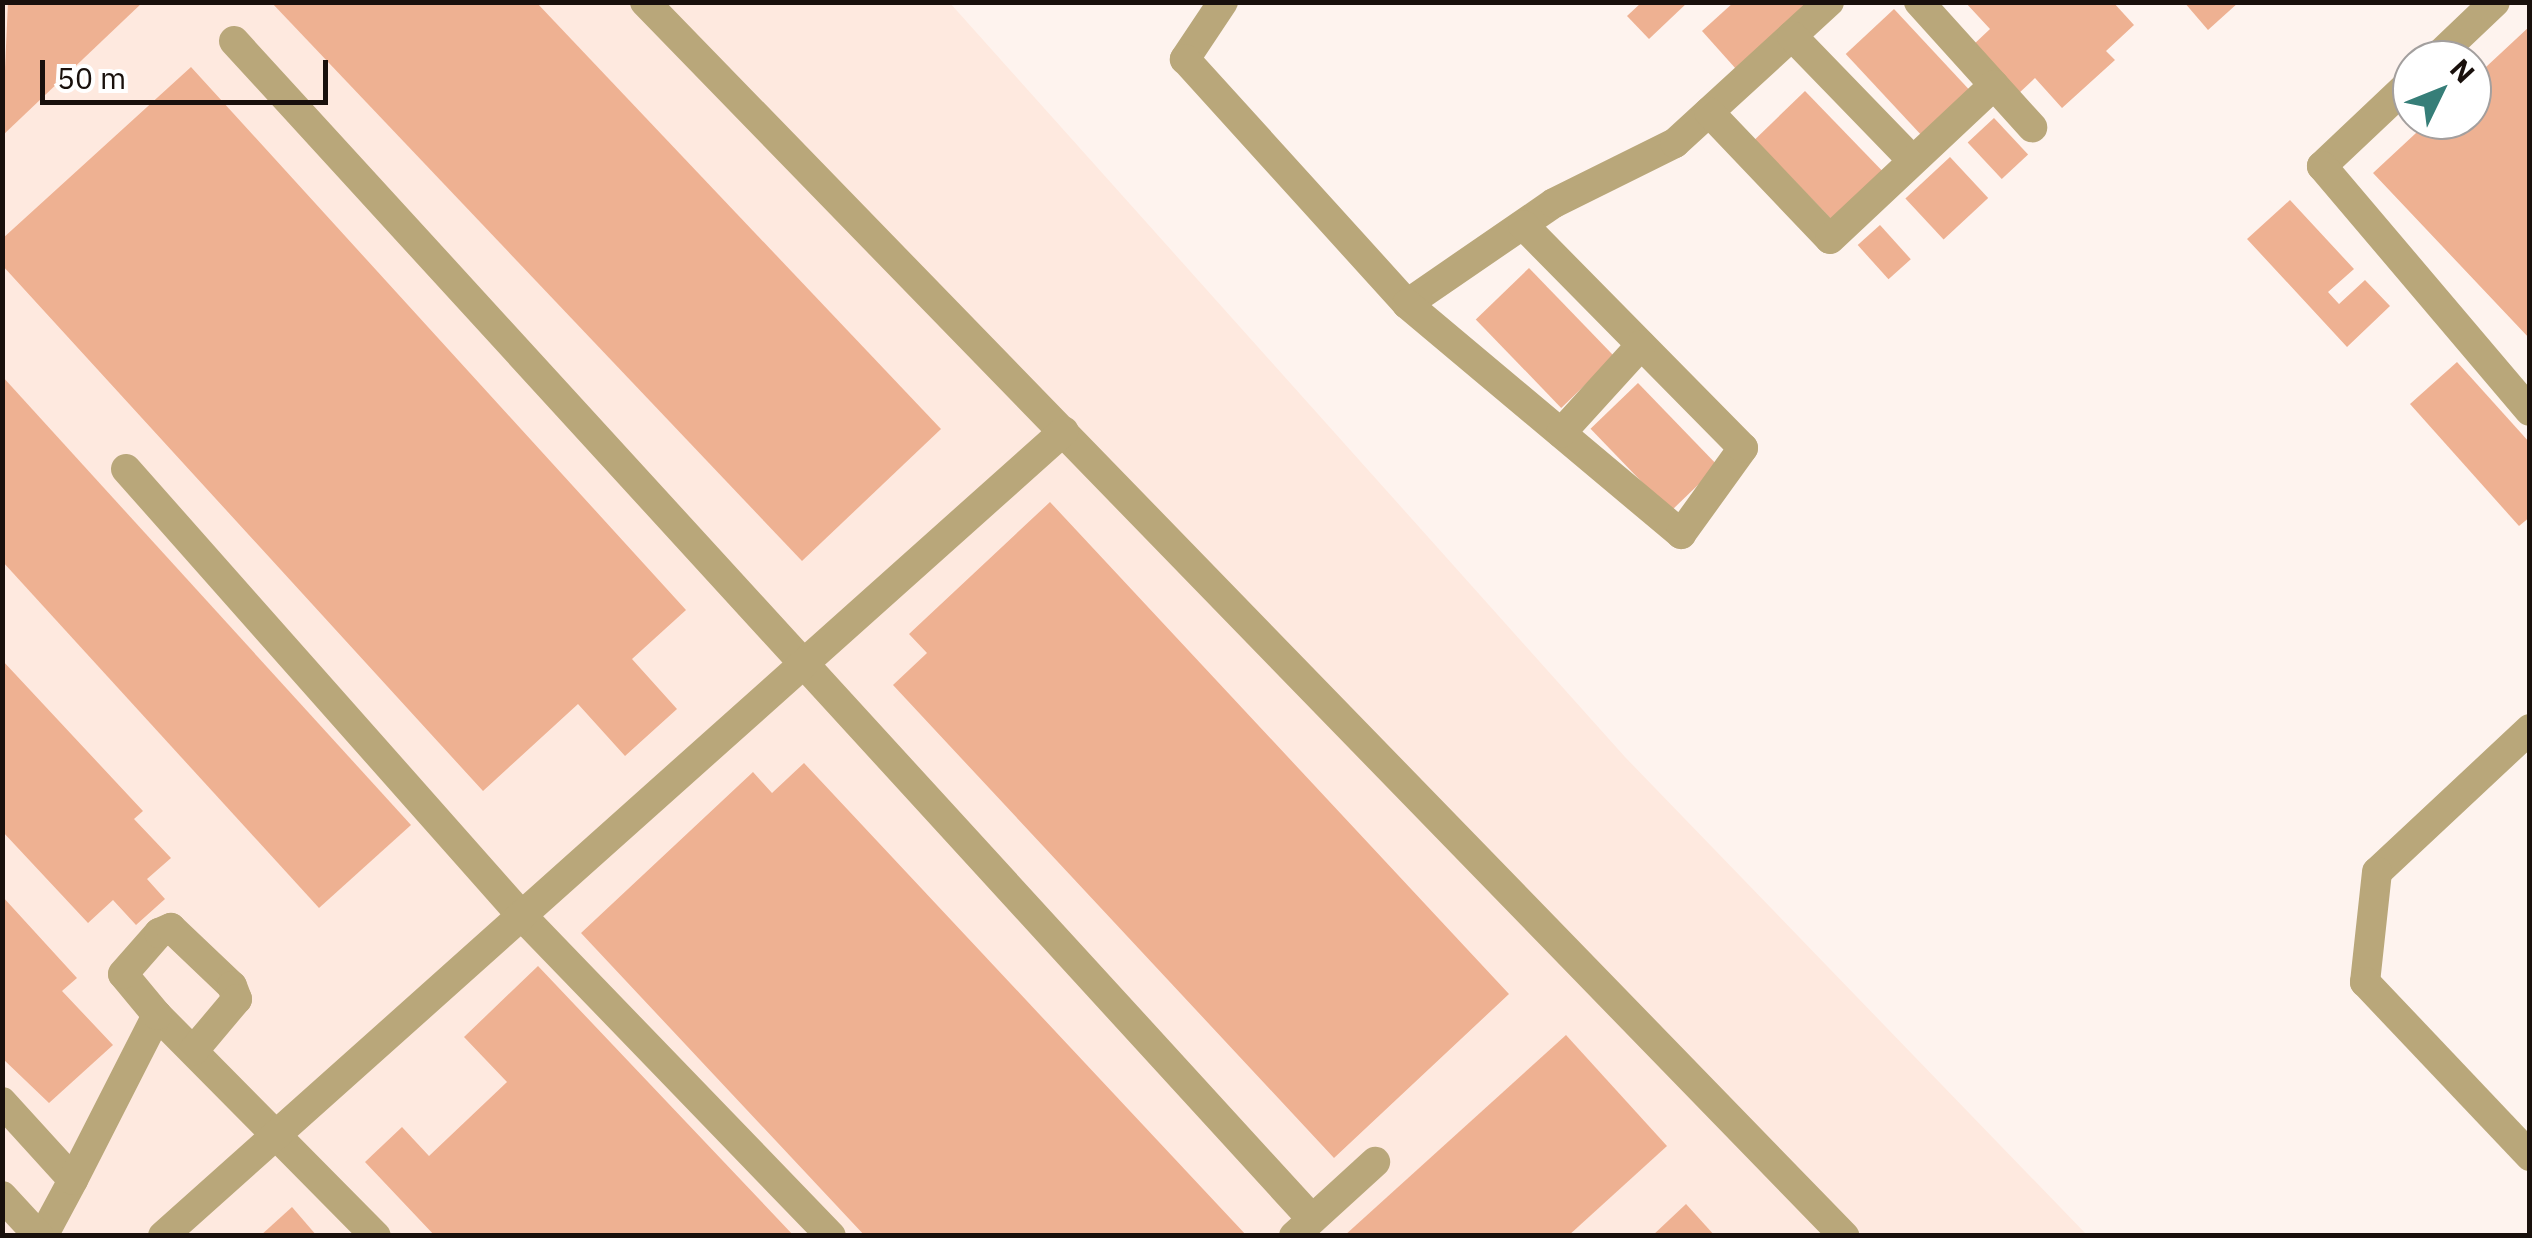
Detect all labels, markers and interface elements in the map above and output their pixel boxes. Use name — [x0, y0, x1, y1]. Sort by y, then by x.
scale bar — [45, 40, 332, 102]
north arrow — [2392, 40, 2492, 140]
text: N — [2442, 51, 2483, 91]
text: 50 m — [57, 58, 126, 97]

